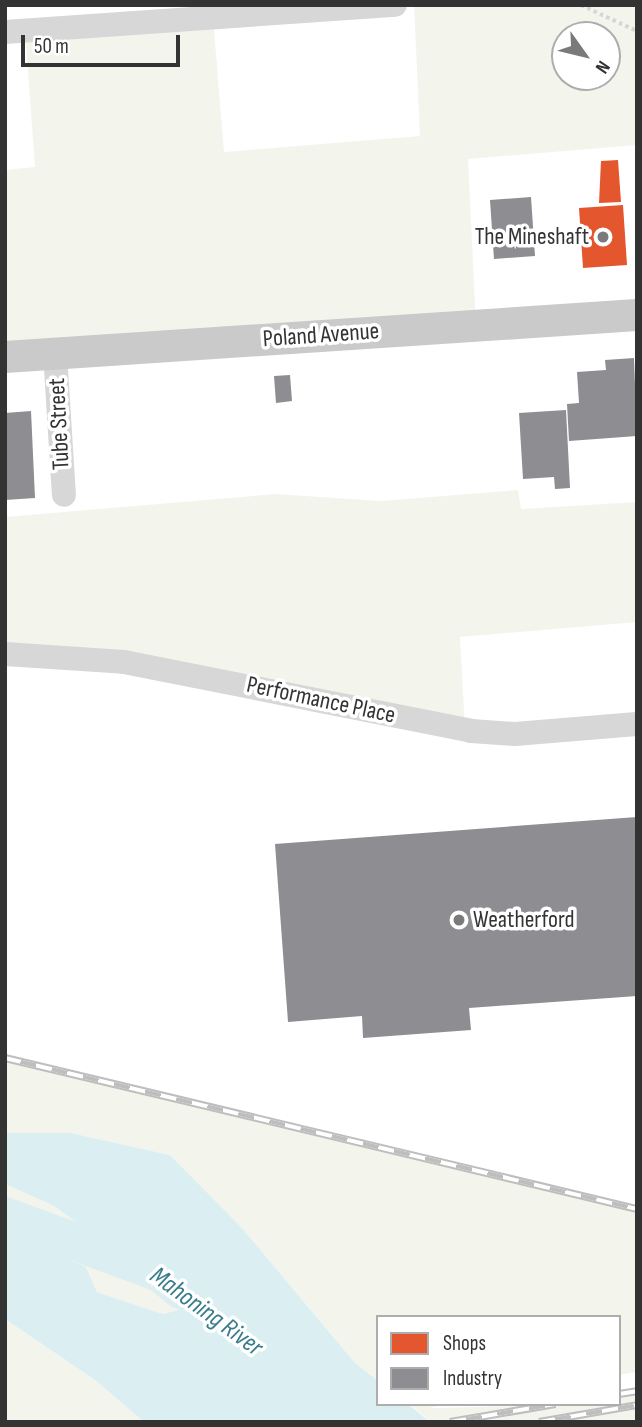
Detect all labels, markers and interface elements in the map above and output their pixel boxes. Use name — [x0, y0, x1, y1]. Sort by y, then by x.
scale bar — [24, 21, 184, 65]
north arrow — [551, 21, 621, 91]
text: 50 m — [34, 34, 69, 59]
text: N — [590, 56, 615, 78]
place label: The Mineshaft — [475, 223, 589, 251]
marker: The Mineshaft — [595, 229, 611, 245]
street label: Poland Avenue — [262, 317, 380, 353]
street label: Tube Street — [42, 377, 76, 471]
street label: Performance Place — [244, 670, 398, 730]
place label: Weatherford — [473, 906, 574, 934]
marker: Weatherford — [451, 912, 467, 928]
water label: Mahoning River — [144, 1261, 268, 1363]
legend — [376, 1315, 621, 1406]
text: Shops — [443, 1331, 486, 1356]
text: Industry — [443, 1366, 502, 1391]

